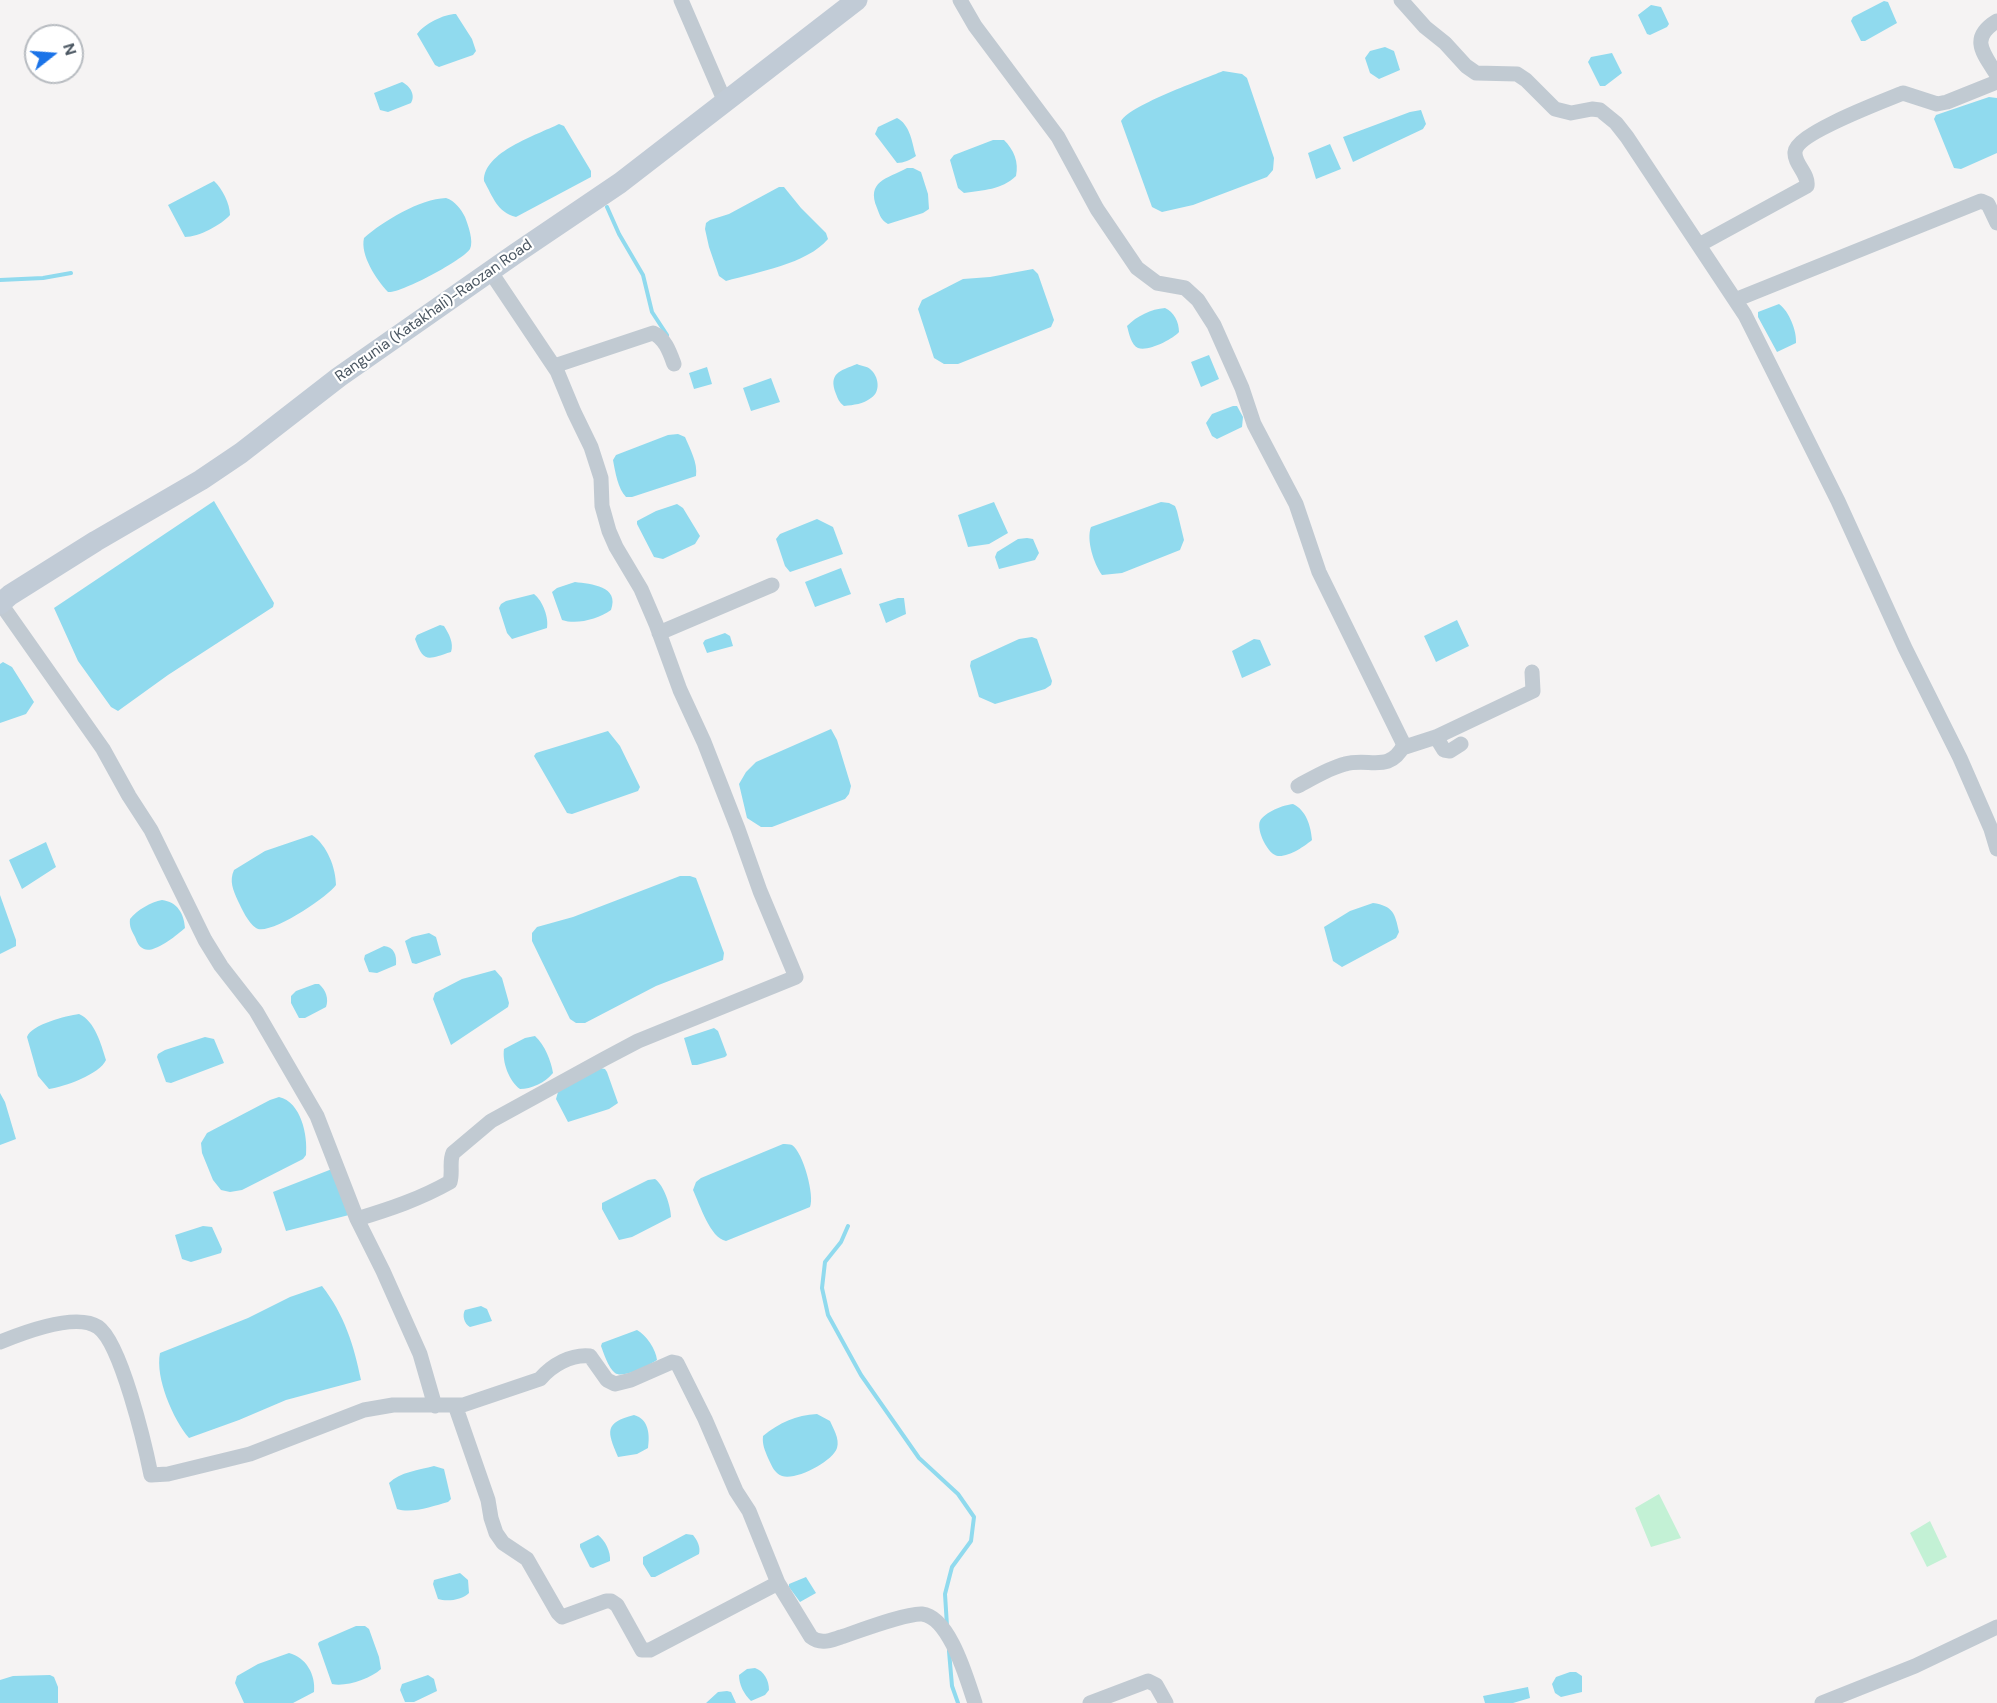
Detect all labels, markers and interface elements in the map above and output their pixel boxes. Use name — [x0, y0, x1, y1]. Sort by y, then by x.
north arrow — [24, 24, 84, 84]
text: N — [58, 41, 82, 58]
street label: Rangunia (Katakhali)-Raozan Road — [332, 236, 536, 386]

